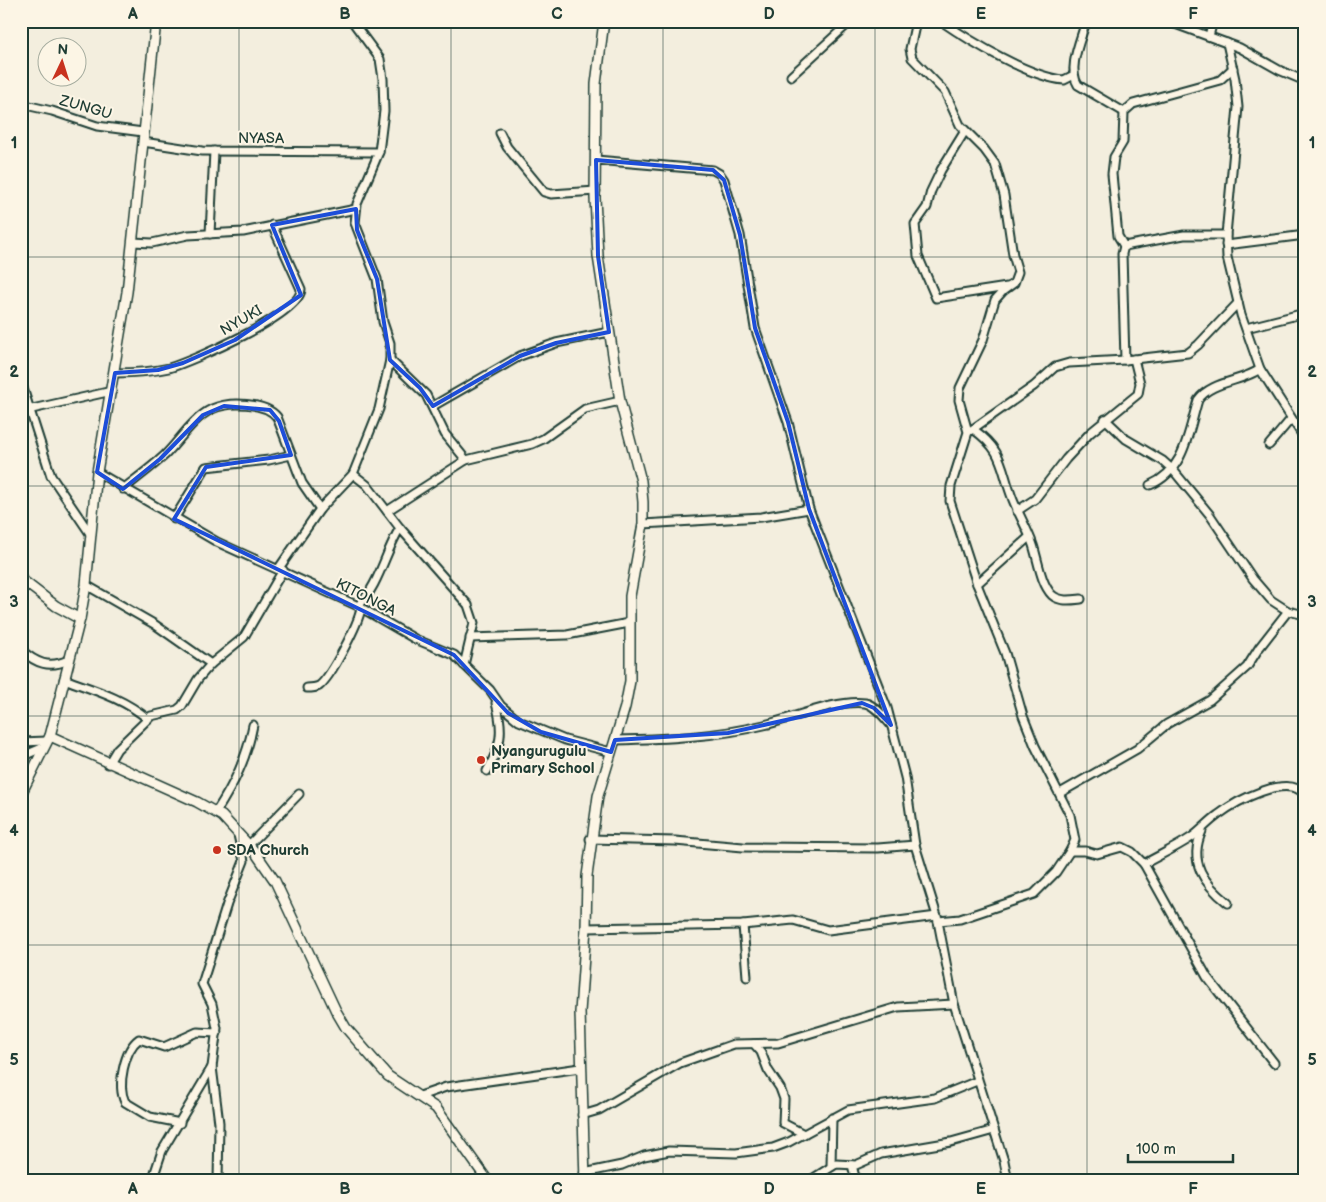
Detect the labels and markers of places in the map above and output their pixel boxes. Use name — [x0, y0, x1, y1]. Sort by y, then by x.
place label: Nyangurugulu Primary School — [491, 742, 595, 778]
marker: Nyangurugulu Primary School — [475, 754, 487, 766]
place label: SDA Church — [227, 841, 309, 860]
marker: SDA Church — [211, 844, 223, 856]

